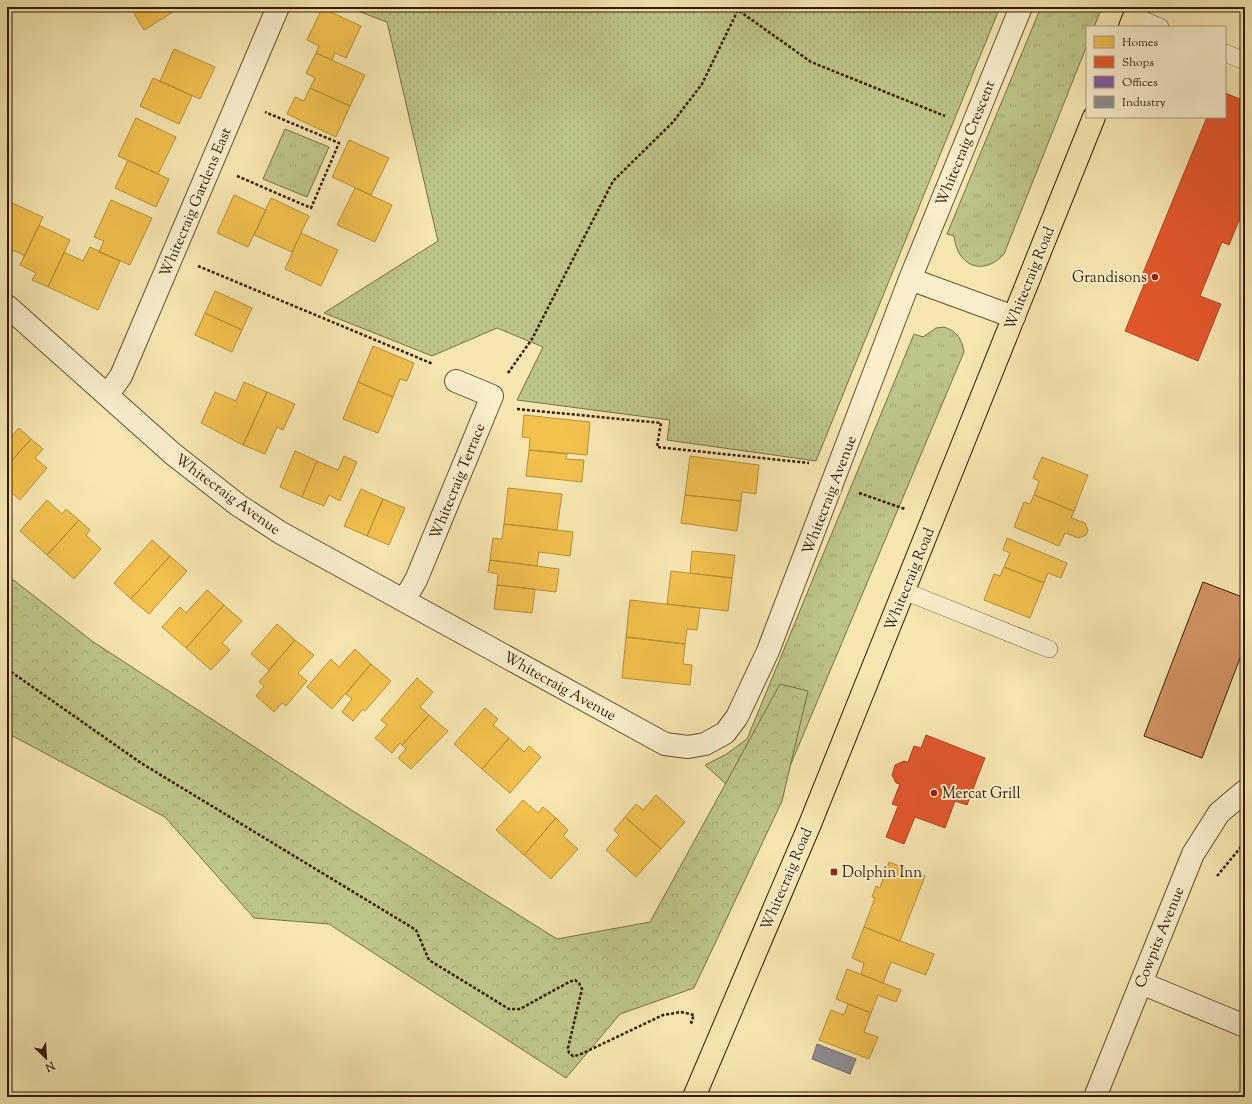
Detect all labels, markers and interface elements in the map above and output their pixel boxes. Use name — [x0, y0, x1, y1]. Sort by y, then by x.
legend — [1086, 26, 1226, 118]
text: Homes — [1122, 34, 1158, 52]
text: Shops — [1122, 54, 1154, 72]
text: Offices — [1122, 74, 1158, 92]
street label: Whitecraig Crescent — [932, 78, 1001, 210]
text: Industry — [1122, 94, 1166, 112]
street label: Whitecraig Gardens East — [155, 125, 237, 281]
street label: Whitecraig Road — [1000, 223, 1061, 333]
place label: Grandisons — [1072, 268, 1147, 289]
marker: Grandisons — [1150, 272, 1160, 282]
street label: Whitecraig Terrace — [425, 420, 491, 543]
street label: Whitecraig Avenue — [798, 433, 863, 558]
street label: Whitecraig Avenue — [170, 450, 284, 541]
street label: Whitecraig Road — [880, 524, 941, 634]
street label: Whitecraig Avenue — [499, 648, 619, 727]
place label: Mercat Grill — [942, 784, 1021, 805]
marker: Mercat Grill — [929, 788, 939, 798]
street label: Whitecraig Road — [756, 825, 819, 934]
place label: Dolphin Inn — [842, 863, 922, 884]
marker: Dolphin Inn — [829, 867, 839, 877]
street label: Cowpits Avenue — [1131, 884, 1190, 991]
north arrow — [26, 1038, 66, 1078]
text: N — [42, 1057, 58, 1075]

